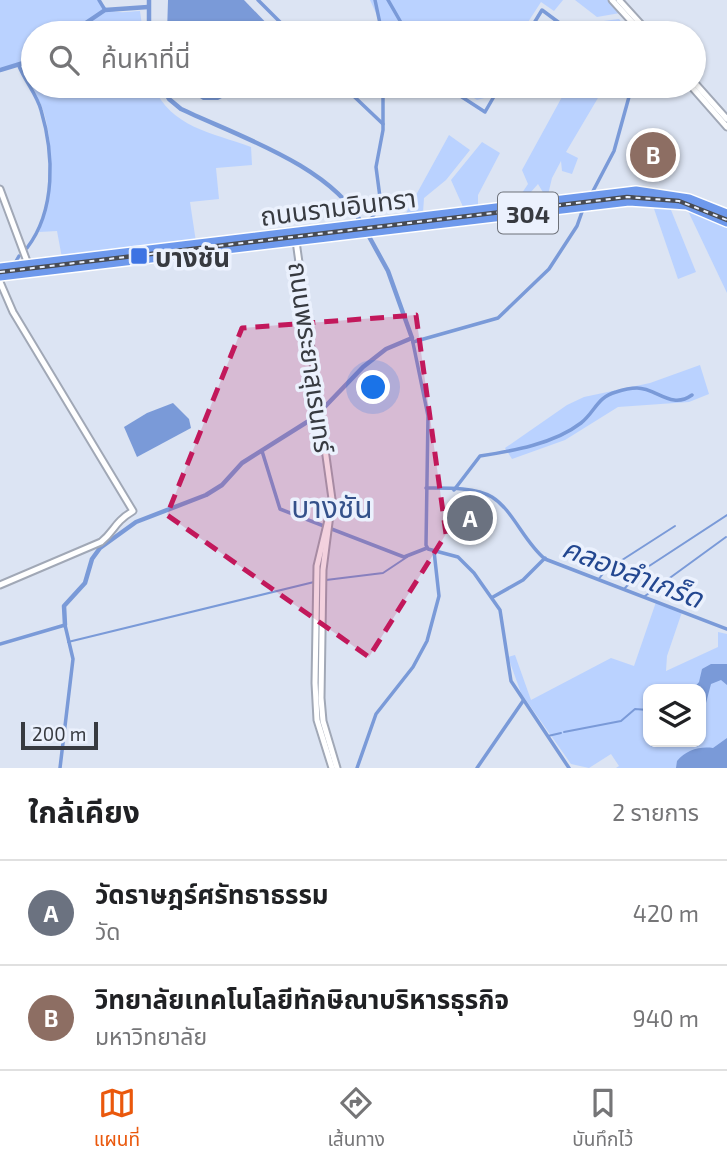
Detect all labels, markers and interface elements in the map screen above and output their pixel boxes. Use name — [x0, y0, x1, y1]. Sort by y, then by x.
search box — [21, 21, 706, 98]
icon: search — [45, 41, 83, 79]
text: ค้นหาที่นี่ — [101, 42, 191, 73]
pin: B — [630, 129, 676, 181]
street label: ถนนรามอินทรา — [258, 181, 418, 231]
road number: 304 — [498, 192, 558, 233]
place label: บางชัน — [155, 241, 230, 272]
marker: บางชัน — [129, 246, 149, 266]
street label: ถนนพระยาสุเรนทร์ — [281, 260, 341, 456]
your location — [356, 370, 390, 404]
district label: บางชัน — [291, 488, 373, 524]
pin: A — [447, 492, 493, 544]
water label: คลองลำเกร็ด — [558, 530, 709, 615]
map controls — [643, 684, 706, 747]
button: layers — [643, 684, 706, 747]
scale bar — [21, 719, 98, 751]
text: 200 m — [32, 722, 86, 745]
text: ใกล้เคียง — [28, 793, 140, 829]
text: 2 รายการ — [612, 798, 699, 826]
text: วัดราษฎร์ศรัทธาธรรม — [95, 878, 329, 909]
text: A — [43, 899, 59, 927]
text: 420 m — [633, 899, 699, 927]
text: วัด — [95, 917, 120, 945]
text: วิทยาลัยเทคโนโลยีทักษิณาบริหารธุรกิจ — [95, 983, 509, 1014]
text: B — [44, 1004, 58, 1032]
text: 940 m — [633, 1004, 699, 1032]
text: มหาวิทยาลัย — [95, 1022, 207, 1050]
tab: แผนที่ — [94, 1084, 140, 1155]
tab: เส้นทาง — [327, 1084, 385, 1155]
tab: บันทึกไว้ — [572, 1084, 633, 1155]

